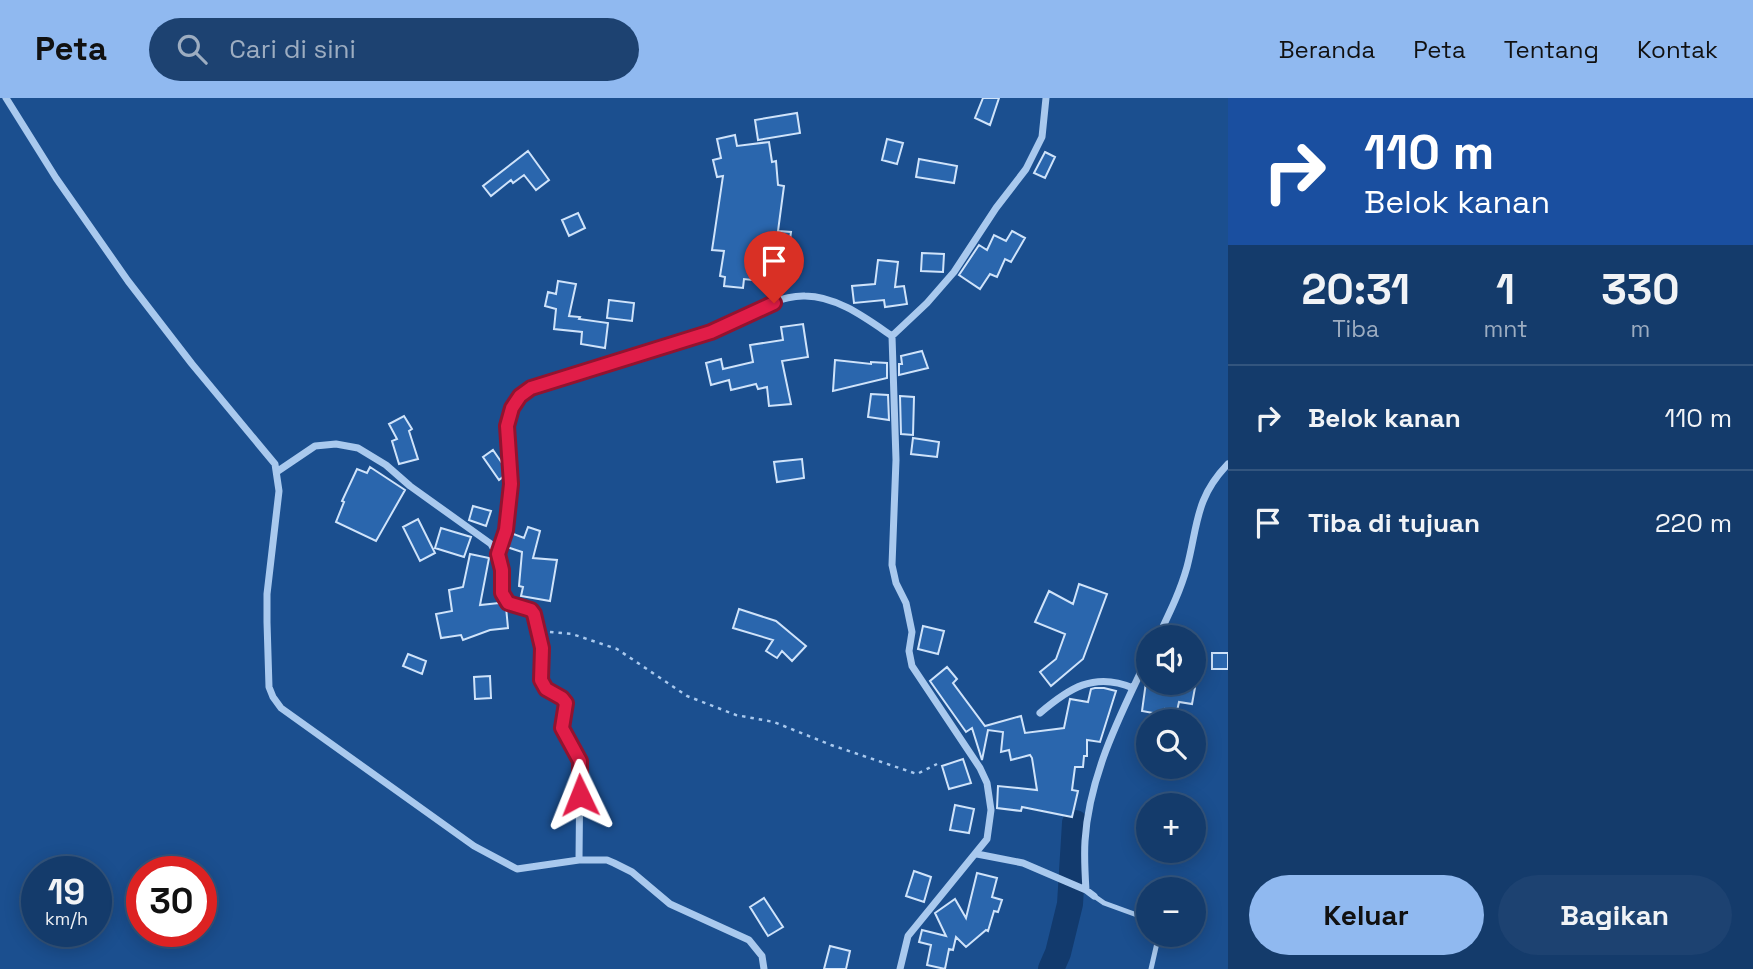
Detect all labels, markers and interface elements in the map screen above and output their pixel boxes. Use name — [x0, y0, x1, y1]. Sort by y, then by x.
search box — [149, 18, 639, 81]
text: Peta — [35, 28, 107, 70]
icon: search — [173, 30, 211, 68]
text: Cari di sini — [229, 32, 356, 66]
text: Beranda — [1279, 34, 1375, 65]
text: Peta — [1413, 34, 1466, 65]
text: Tentang — [1504, 34, 1599, 65]
text: Kontak — [1637, 34, 1718, 65]
text: 110 m — [1364, 121, 1494, 183]
icon: right — [1249, 126, 1340, 217]
text: Belok kanan — [1364, 182, 1550, 222]
pin — [744, 231, 804, 303]
icon: arrive — [755, 242, 793, 280]
text: 20:31 — [1302, 263, 1410, 316]
text: 1 — [1496, 263, 1515, 316]
text: 330 — [1601, 263, 1679, 316]
text: Tiba — [1332, 314, 1379, 344]
text: mnt — [1483, 314, 1528, 344]
text: m — [1630, 314, 1650, 344]
icon: right — [1249, 399, 1287, 437]
text: Belok kanan — [1308, 401, 1461, 435]
text: 110 m — [1665, 401, 1732, 435]
icon: arrive — [1249, 504, 1287, 542]
text: Tiba di tujuan — [1308, 506, 1480, 540]
text: 220 m — [1655, 506, 1732, 540]
map controls — [1136, 625, 1206, 947]
button: sound — [1136, 625, 1206, 695]
button: search — [1136, 709, 1206, 779]
position arrow — [543, 758, 617, 832]
button: + — [1136, 793, 1206, 863]
speed limit sign: 30 — [126, 856, 217, 947]
text: 19 — [48, 870, 85, 914]
button: Keluar — [1249, 875, 1484, 955]
button: Bagikan — [1498, 875, 1732, 955]
button: − — [1136, 877, 1206, 947]
text: km/h — [45, 907, 88, 930]

